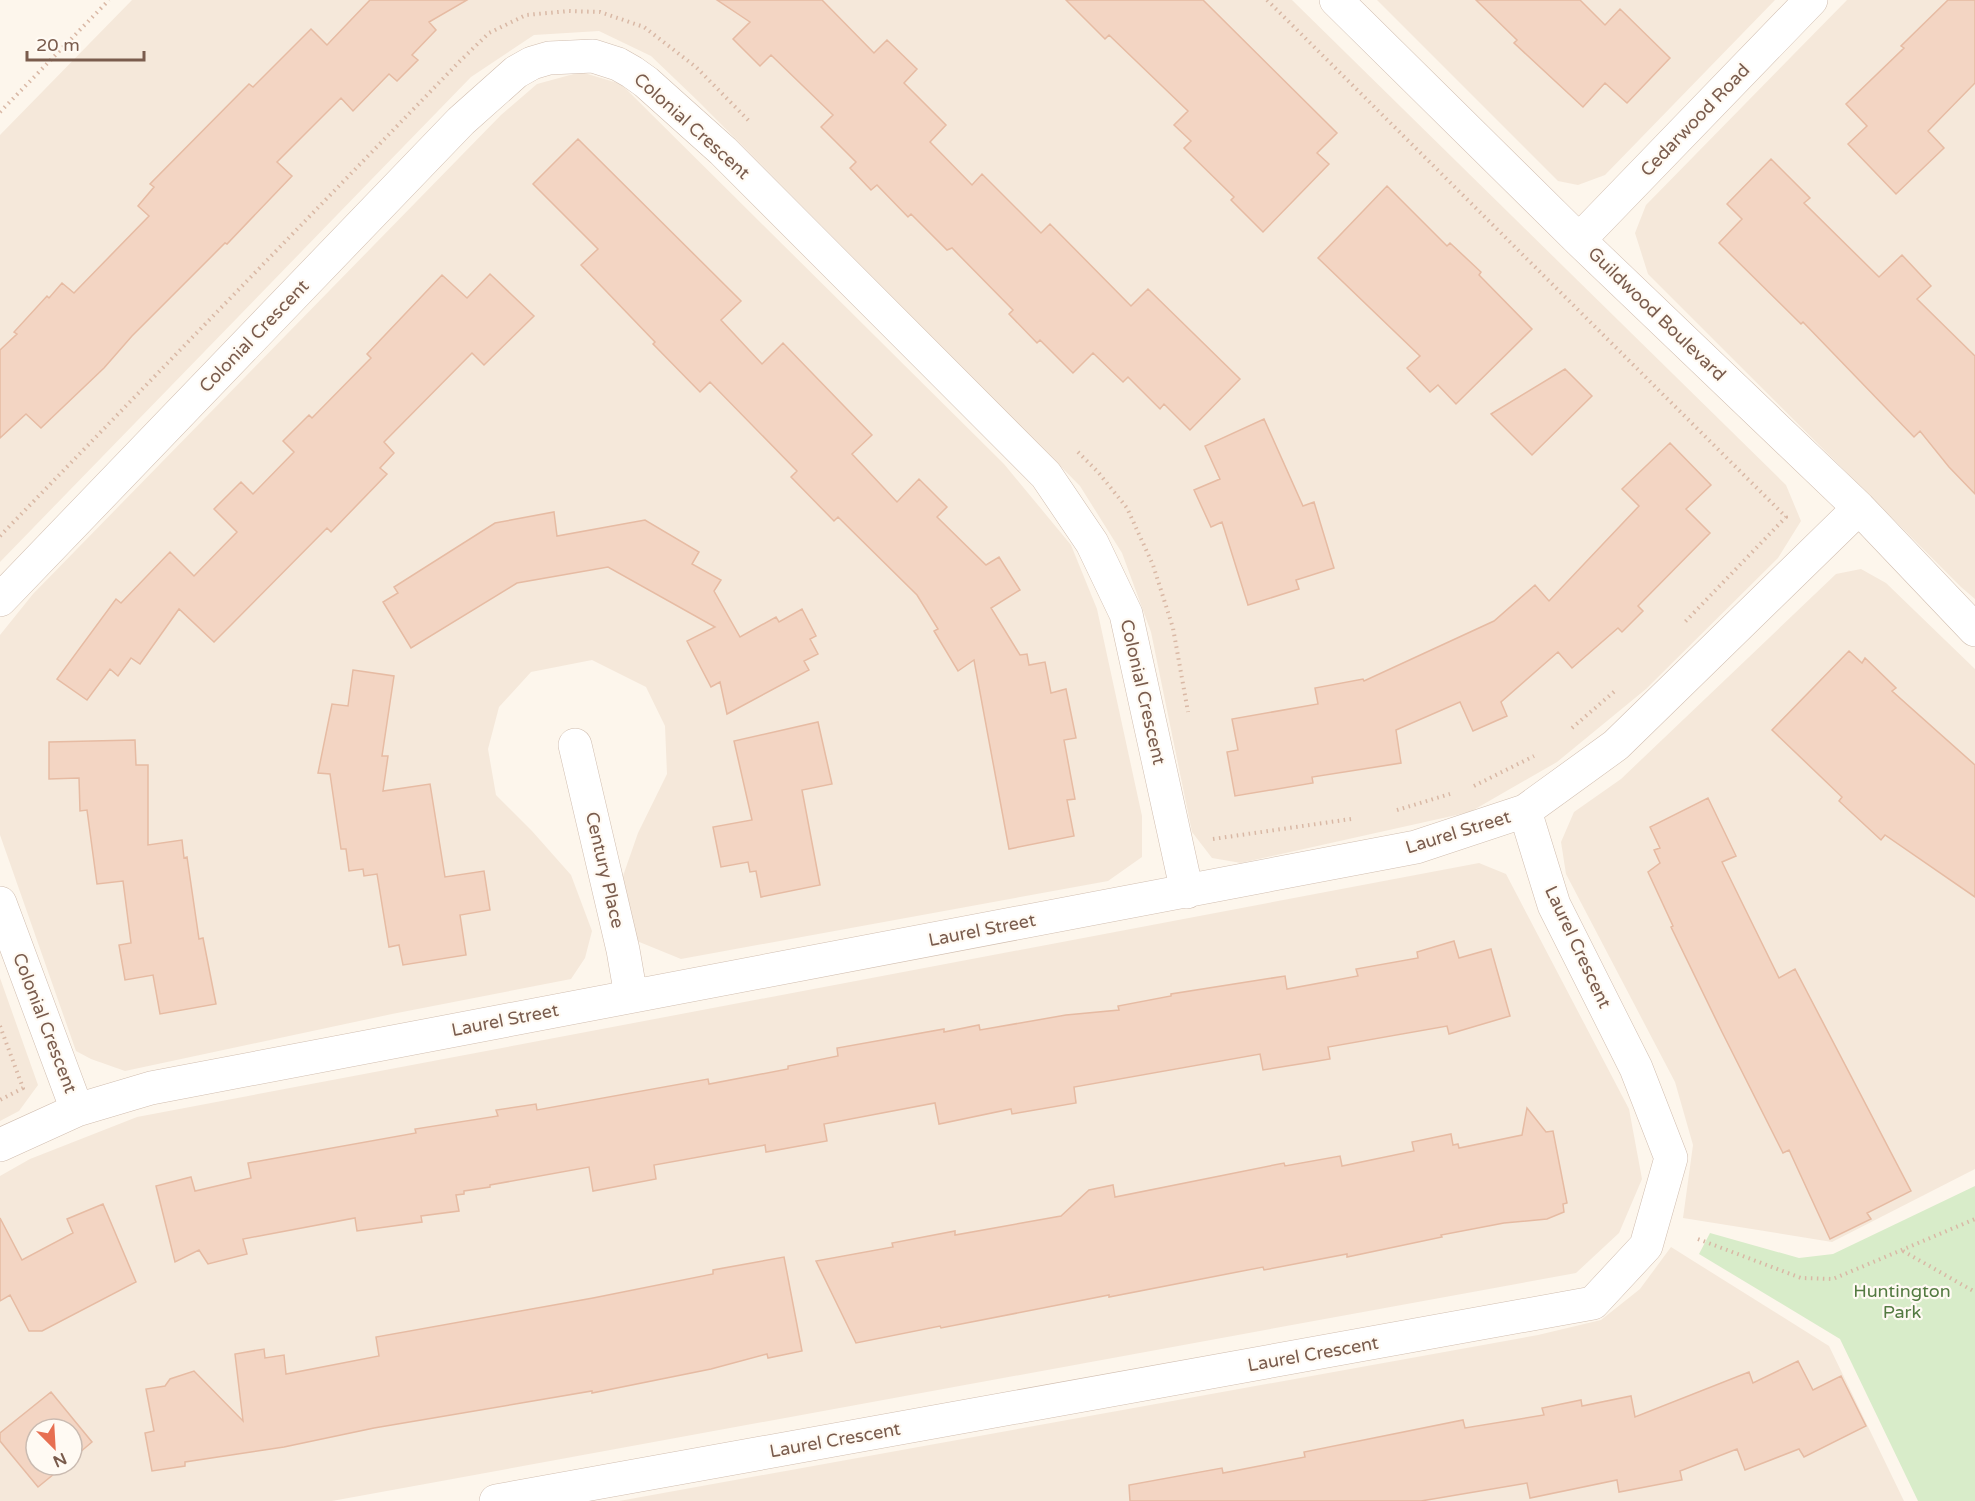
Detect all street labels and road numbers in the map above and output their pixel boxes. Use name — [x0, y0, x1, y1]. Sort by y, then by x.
street label: Cedarwood Road — [1636, 59, 1754, 181]
street label: Colonial Crescent — [629, 68, 755, 184]
street label: Guildwood Boulevard — [1583, 242, 1731, 386]
street label: Colonial Crescent — [195, 275, 314, 397]
street label: Colonial Crescent — [1116, 617, 1170, 767]
street label: Laurel Street — [1403, 806, 1513, 858]
street label: Century Place — [581, 810, 629, 930]
street label: Laurel Crescent — [1540, 882, 1616, 1012]
street label: Laurel Street — [927, 909, 1038, 951]
street label: Colonial Crescent — [8, 950, 82, 1096]
street label: Laurel Street — [450, 999, 561, 1041]
street label: Laurel Crescent — [1246, 1332, 1380, 1376]
street label: Laurel Crescent — [768, 1418, 902, 1462]

